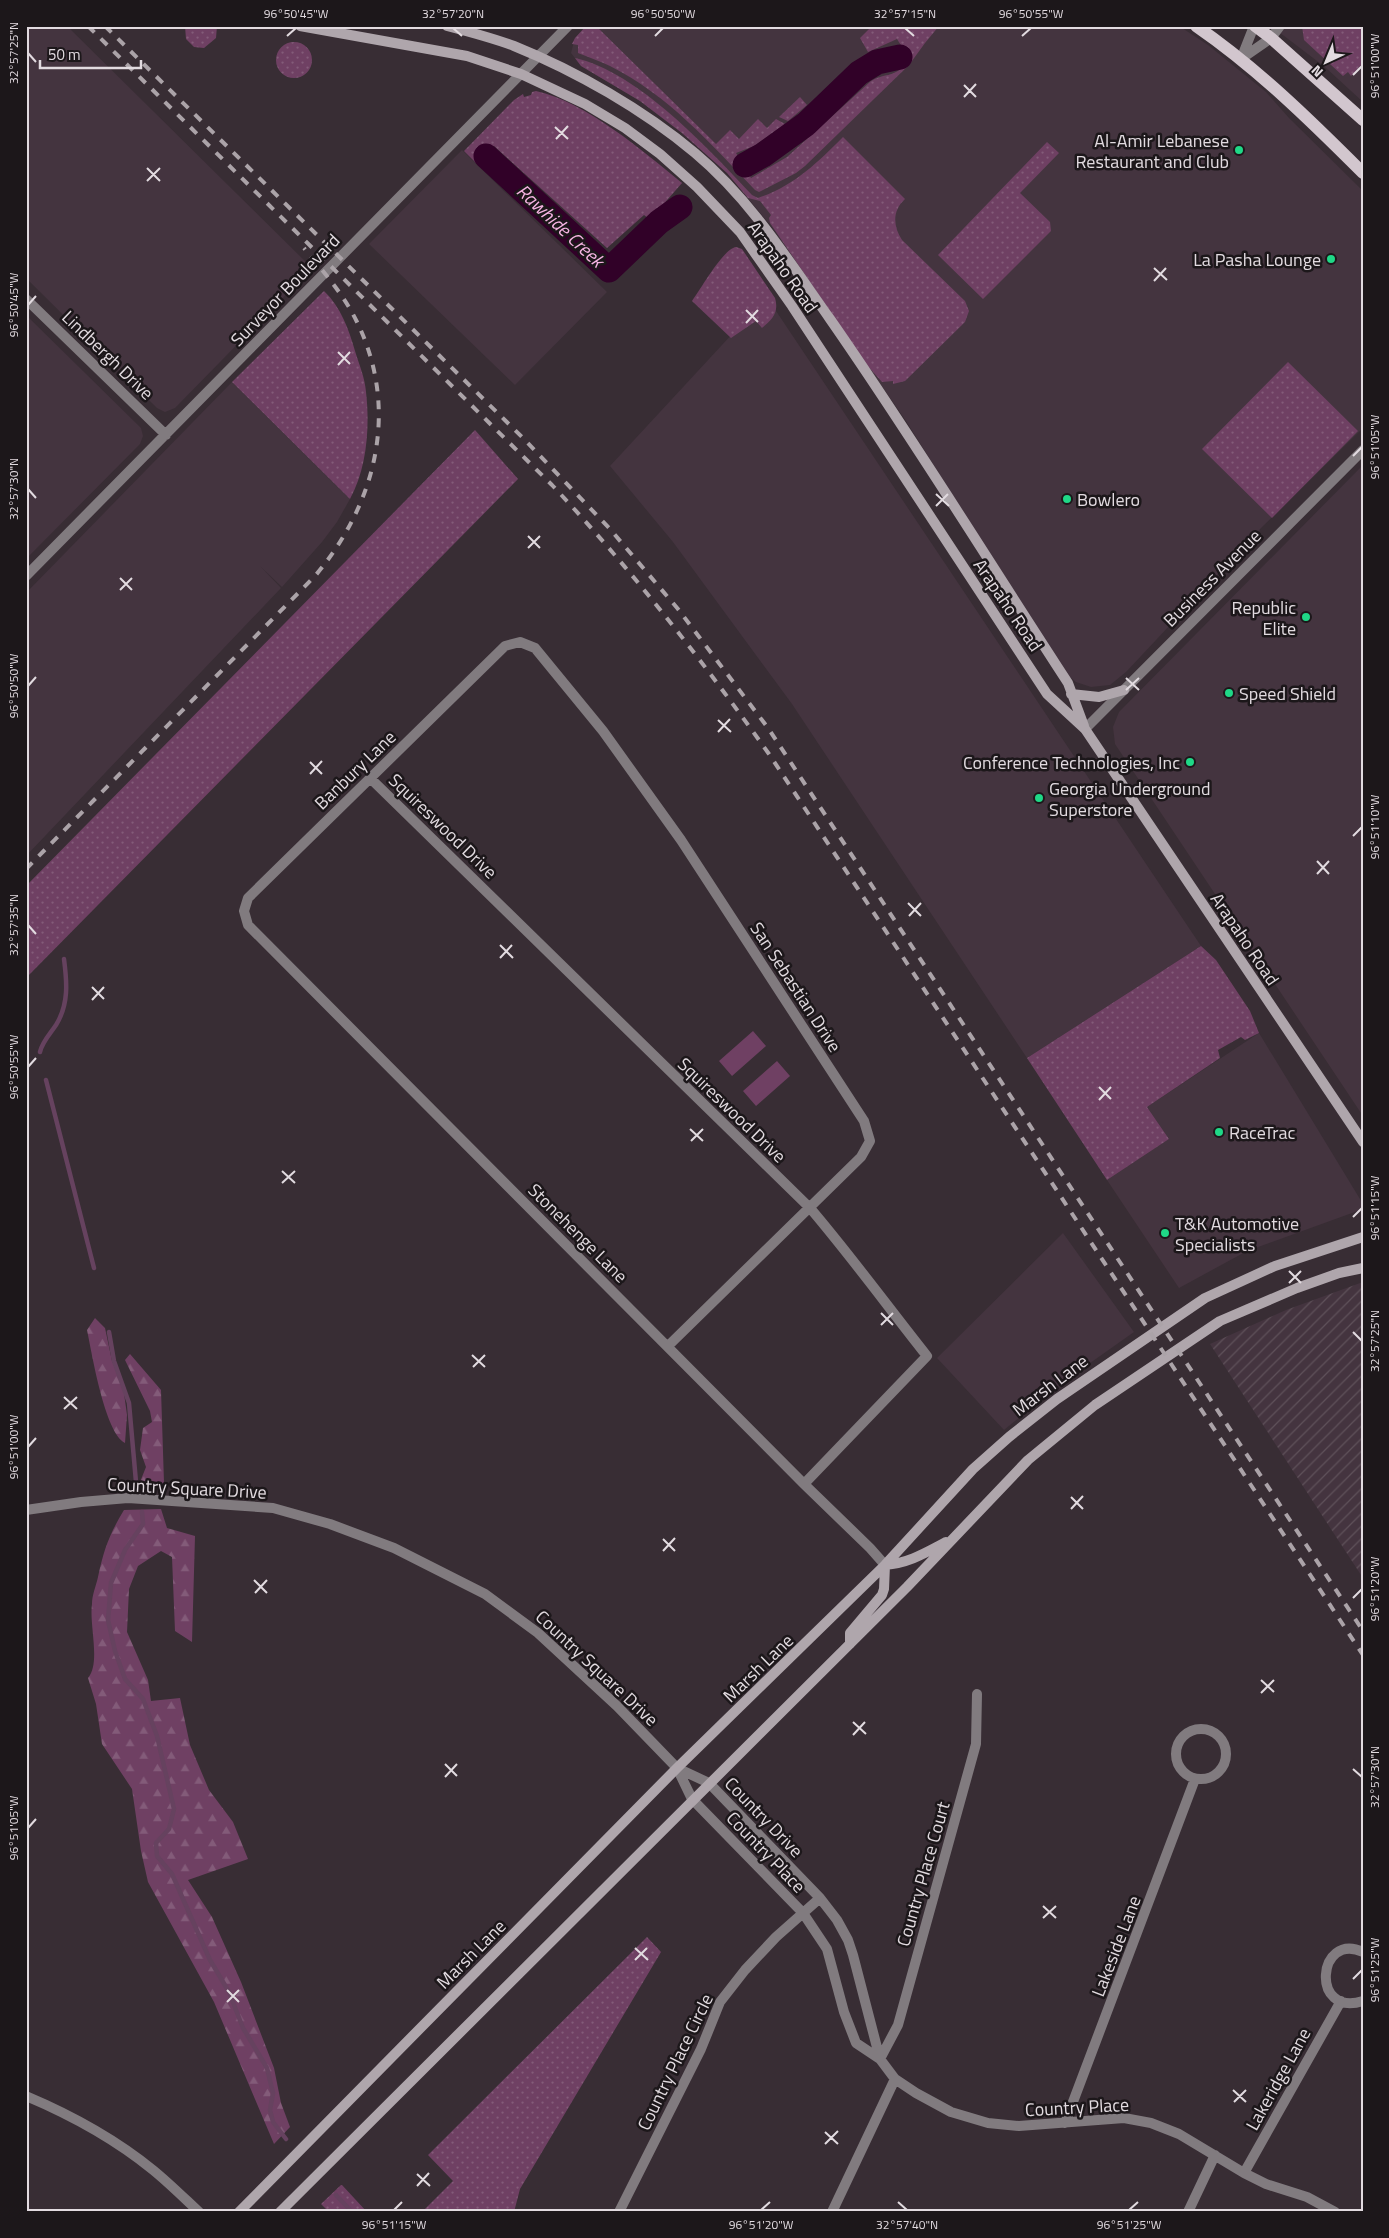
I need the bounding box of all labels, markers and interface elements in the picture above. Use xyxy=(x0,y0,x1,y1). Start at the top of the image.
text: 96°50'45"W xyxy=(264,4,329,23)
text: 32°57'20"N xyxy=(422,4,484,23)
text: 96°50'50"W xyxy=(631,4,696,23)
text: 32°57'15"N xyxy=(874,4,936,23)
text: 96°50'55"W xyxy=(999,4,1064,23)
text: 32°57'25"N xyxy=(4,22,23,84)
text: 96°51'00"W xyxy=(1365,33,1384,98)
scale bar xyxy=(40,38,141,70)
north arrow xyxy=(1302,38,1352,88)
text: 50 m xyxy=(48,43,81,66)
text: N xyxy=(1306,61,1327,83)
place label: Al-Amir Lebanese Restaurant and Club xyxy=(1075,127,1229,175)
marker: Al-Amir Lebanese Restaurant and Club xyxy=(1233,144,1245,156)
water label: Rawhide Creek xyxy=(510,176,613,275)
street label: Arapaho Road xyxy=(741,216,825,318)
street label: Surveyor Boulevard xyxy=(224,228,346,352)
place label: La Pasha Lounge xyxy=(1193,246,1321,273)
marker: La Pasha Lounge xyxy=(1325,253,1337,265)
text: 96°50'45"W xyxy=(4,272,23,337)
street label: Lindbergh Drive xyxy=(56,304,160,406)
text: 96°51'05"W xyxy=(1365,414,1384,479)
text: 32°57'30"N xyxy=(4,458,23,520)
place label: Bowlero xyxy=(1077,486,1140,513)
marker: Bowlero xyxy=(1061,493,1073,505)
street label: Business Avenue xyxy=(1157,523,1267,633)
street label: Arapaho Road xyxy=(967,553,1049,657)
place label: Republic Elite xyxy=(1232,594,1296,642)
marker: Republic Elite xyxy=(1300,611,1312,623)
text: 96°50'50"W xyxy=(4,653,23,718)
place label: Speed Shield xyxy=(1239,680,1336,707)
marker: Speed Shield xyxy=(1223,687,1235,699)
street label: Banbury Lane xyxy=(308,724,402,816)
place label: Conference Technologies, Inc xyxy=(963,749,1180,776)
marker: Conference Technologies, Inc xyxy=(1184,756,1196,768)
street label: Squireswood Drive xyxy=(383,767,503,885)
place label: Georgia Underground Superstore xyxy=(1049,775,1210,823)
marker: Georgia Underground Superstore xyxy=(1033,792,1045,804)
text: 96°51'10"W xyxy=(1365,794,1384,859)
street label: Arapaho Road xyxy=(1204,887,1286,991)
text: 32°57'35"N xyxy=(4,894,23,956)
street label: San Sebastian Drive xyxy=(744,917,848,1057)
text: 96°50'55"W xyxy=(4,1034,23,1099)
street label: Squireswood Drive xyxy=(672,1051,792,1169)
place label: RaceTrac xyxy=(1229,1119,1295,1146)
marker: RaceTrac xyxy=(1213,1126,1225,1138)
text: 96°51'15"W xyxy=(1365,1175,1384,1240)
street label: Stonehenge Lane xyxy=(522,1177,634,1289)
place label: T&K Automotive Specialists xyxy=(1175,1210,1299,1258)
marker: T&K Automotive Specialists xyxy=(1159,1227,1171,1239)
text: 32°57'25"N xyxy=(1365,1310,1384,1372)
street label: Marsh Lane xyxy=(1006,1348,1094,1422)
text: 96°51'00"W xyxy=(4,1414,23,1479)
street label: Country Square Drive xyxy=(107,1470,267,1506)
text: 96°51'20"W xyxy=(1365,1556,1384,1621)
street label: Country Square Drive xyxy=(529,1604,665,1732)
street label: Marsh Lane xyxy=(717,1627,799,1709)
text: 32°57'30"N xyxy=(1365,1746,1384,1808)
street label: Country Drive xyxy=(719,1771,809,1863)
text: 96°51'05"W xyxy=(4,1795,23,1860)
street label: Country Place Court xyxy=(889,1798,957,1950)
street label: Country Place xyxy=(720,1805,812,1899)
street label: Lakeside Lane xyxy=(1084,1891,1148,2001)
street label: Marsh Lane xyxy=(430,1913,512,1995)
text: 96°51'25"W xyxy=(1365,1937,1384,2002)
street label: Country Place Circle xyxy=(630,1989,720,2135)
street label: Lakeridge Lane xyxy=(1239,2023,1317,2135)
street label: Country Place xyxy=(1024,2091,1130,2123)
text: 96°51'15"W xyxy=(362,2215,427,2234)
text: 96°51'20"W xyxy=(729,2215,794,2234)
text: 32°57'40"N xyxy=(876,2215,938,2234)
text: 96°51'25"W xyxy=(1097,2215,1162,2234)

